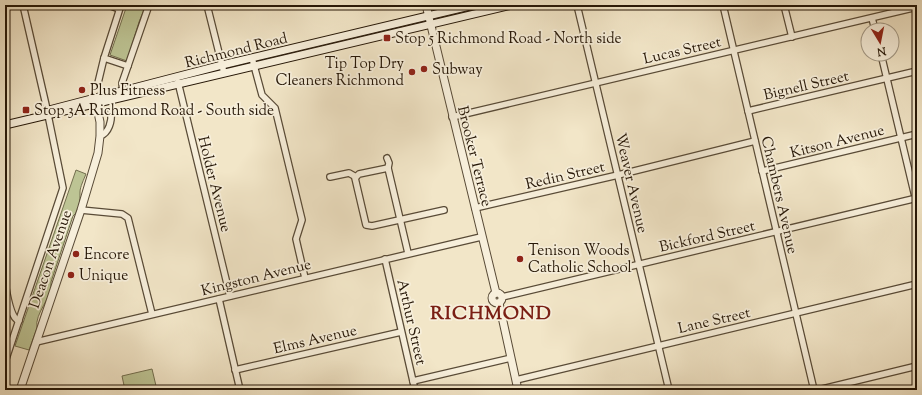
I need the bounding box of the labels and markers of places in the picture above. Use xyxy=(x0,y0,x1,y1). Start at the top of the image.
place label: Stop 5 Richmond Road - North side xyxy=(395,29,622,50)
marker: Stop 5 Richmond Road - North side xyxy=(382,33,392,43)
place label: Tip Top Dry Cleaners Richmond xyxy=(275,54,405,92)
place label: Subway xyxy=(432,60,483,81)
marker: Subway xyxy=(419,64,429,74)
marker: Tip Top Dry Cleaners Richmond xyxy=(407,67,417,77)
place label: Plus Fitness xyxy=(90,81,165,102)
marker: Plus Fitness xyxy=(77,85,87,95)
place label: Stop 3A Richmond Road - South side xyxy=(34,101,274,122)
marker: Stop 3A Richmond Road - South side xyxy=(21,105,31,115)
place label: Tenison Woods Catholic School xyxy=(528,241,632,279)
place label: Encore xyxy=(84,245,129,266)
marker: Encore xyxy=(71,249,81,259)
marker: Tenison Woods Catholic School xyxy=(515,254,525,264)
place label: Unique xyxy=(79,266,128,287)
marker: Unique xyxy=(66,270,76,280)

